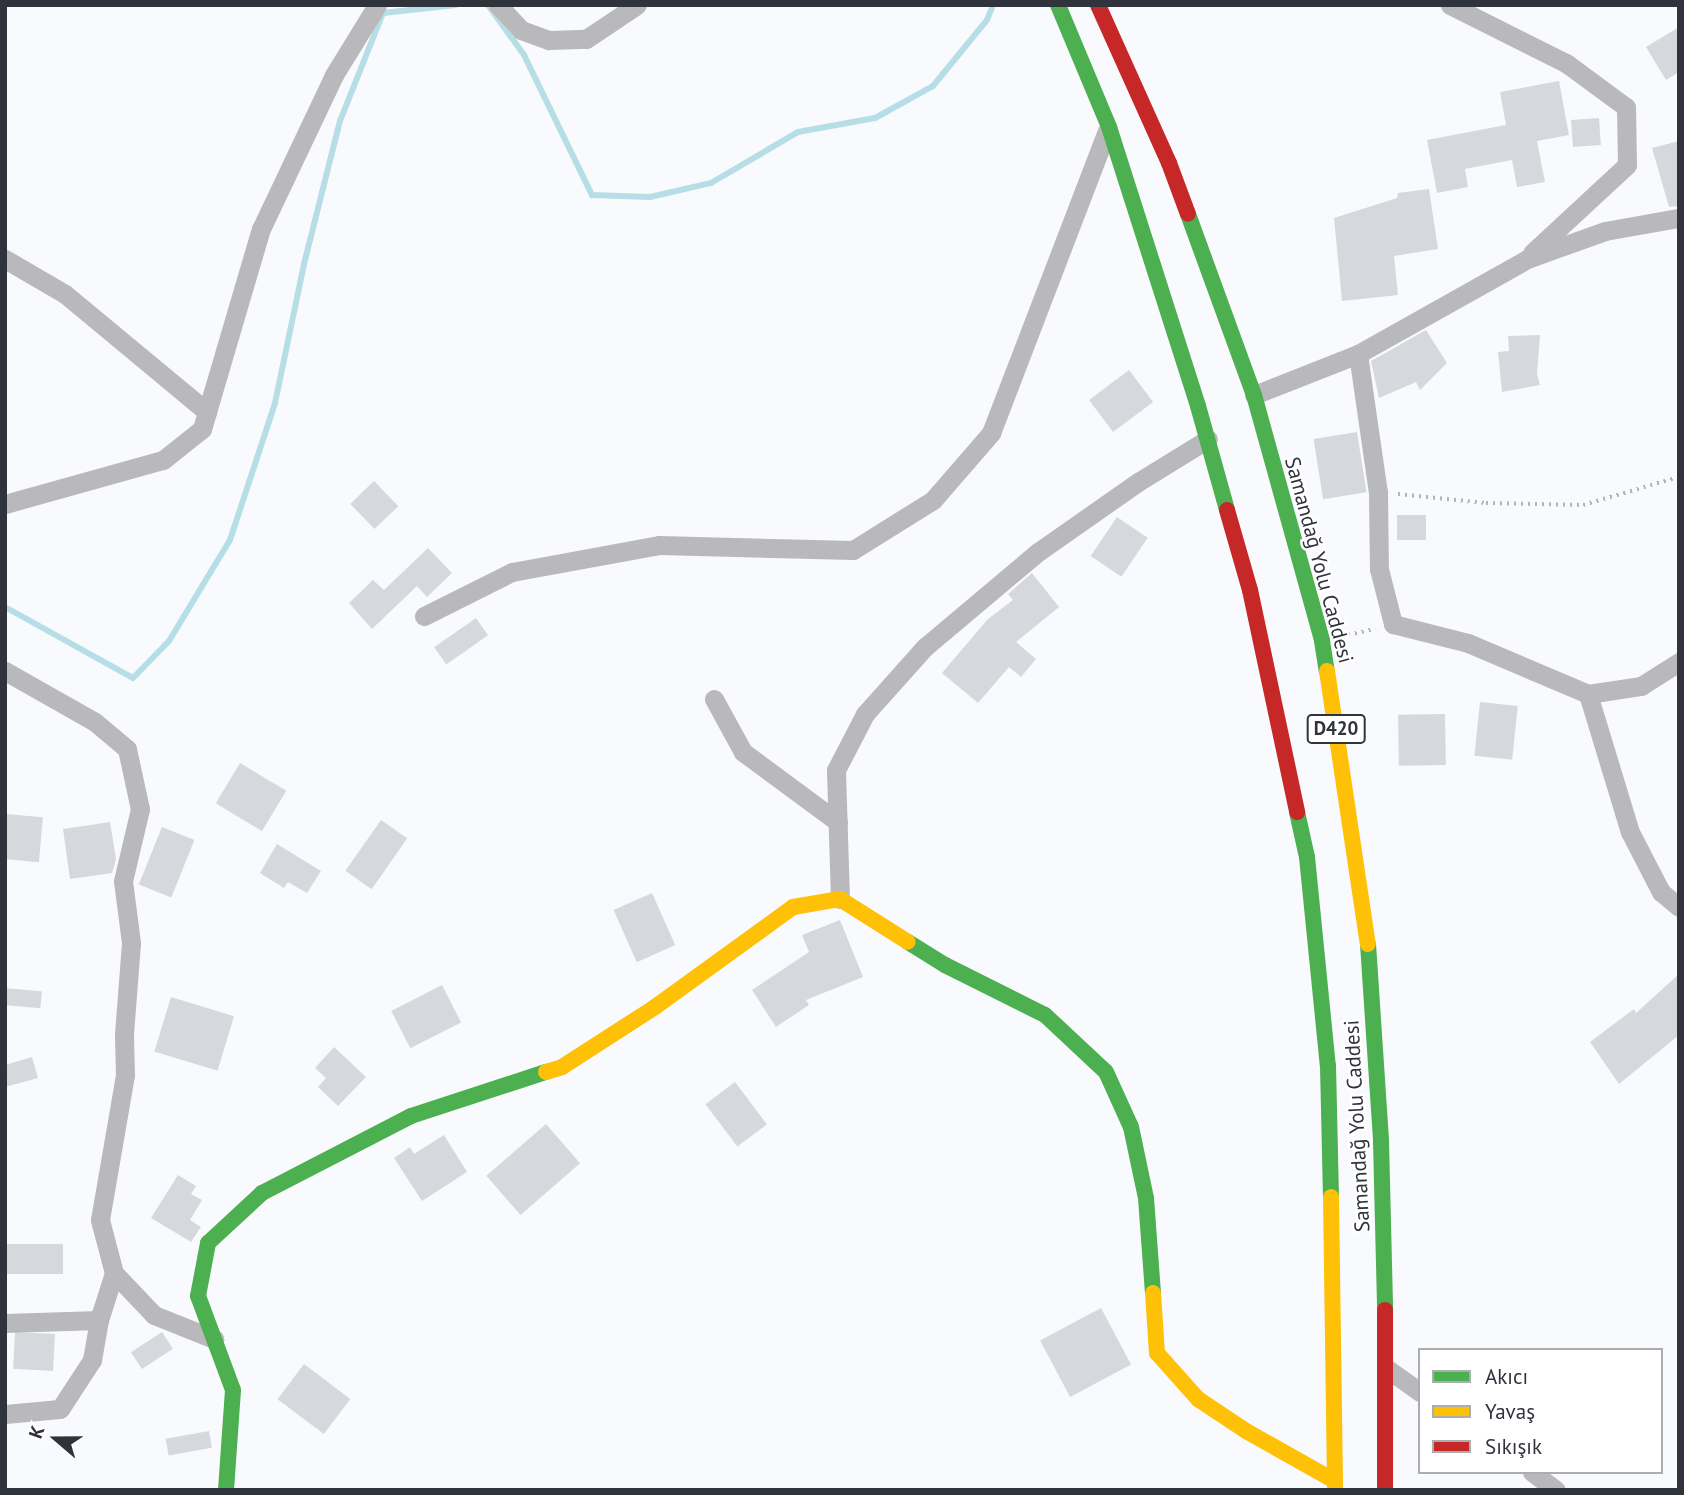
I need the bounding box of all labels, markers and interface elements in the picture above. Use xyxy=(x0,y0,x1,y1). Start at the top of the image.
street label: Samandağ Yolu Caddesi xyxy=(1279,454,1359,666)
road number: D420 xyxy=(1306,714,1366,744)
street label: Samandağ Yolu Caddesi xyxy=(1339,1019,1375,1233)
legend xyxy=(1418,1348,1663,1474)
text: Akıcı xyxy=(1485,1363,1528,1390)
text: Yavaş xyxy=(1485,1398,1535,1425)
north arrow xyxy=(21,1404,91,1474)
text: K xyxy=(23,1422,50,1441)
text: Sıkışık xyxy=(1485,1433,1542,1460)

